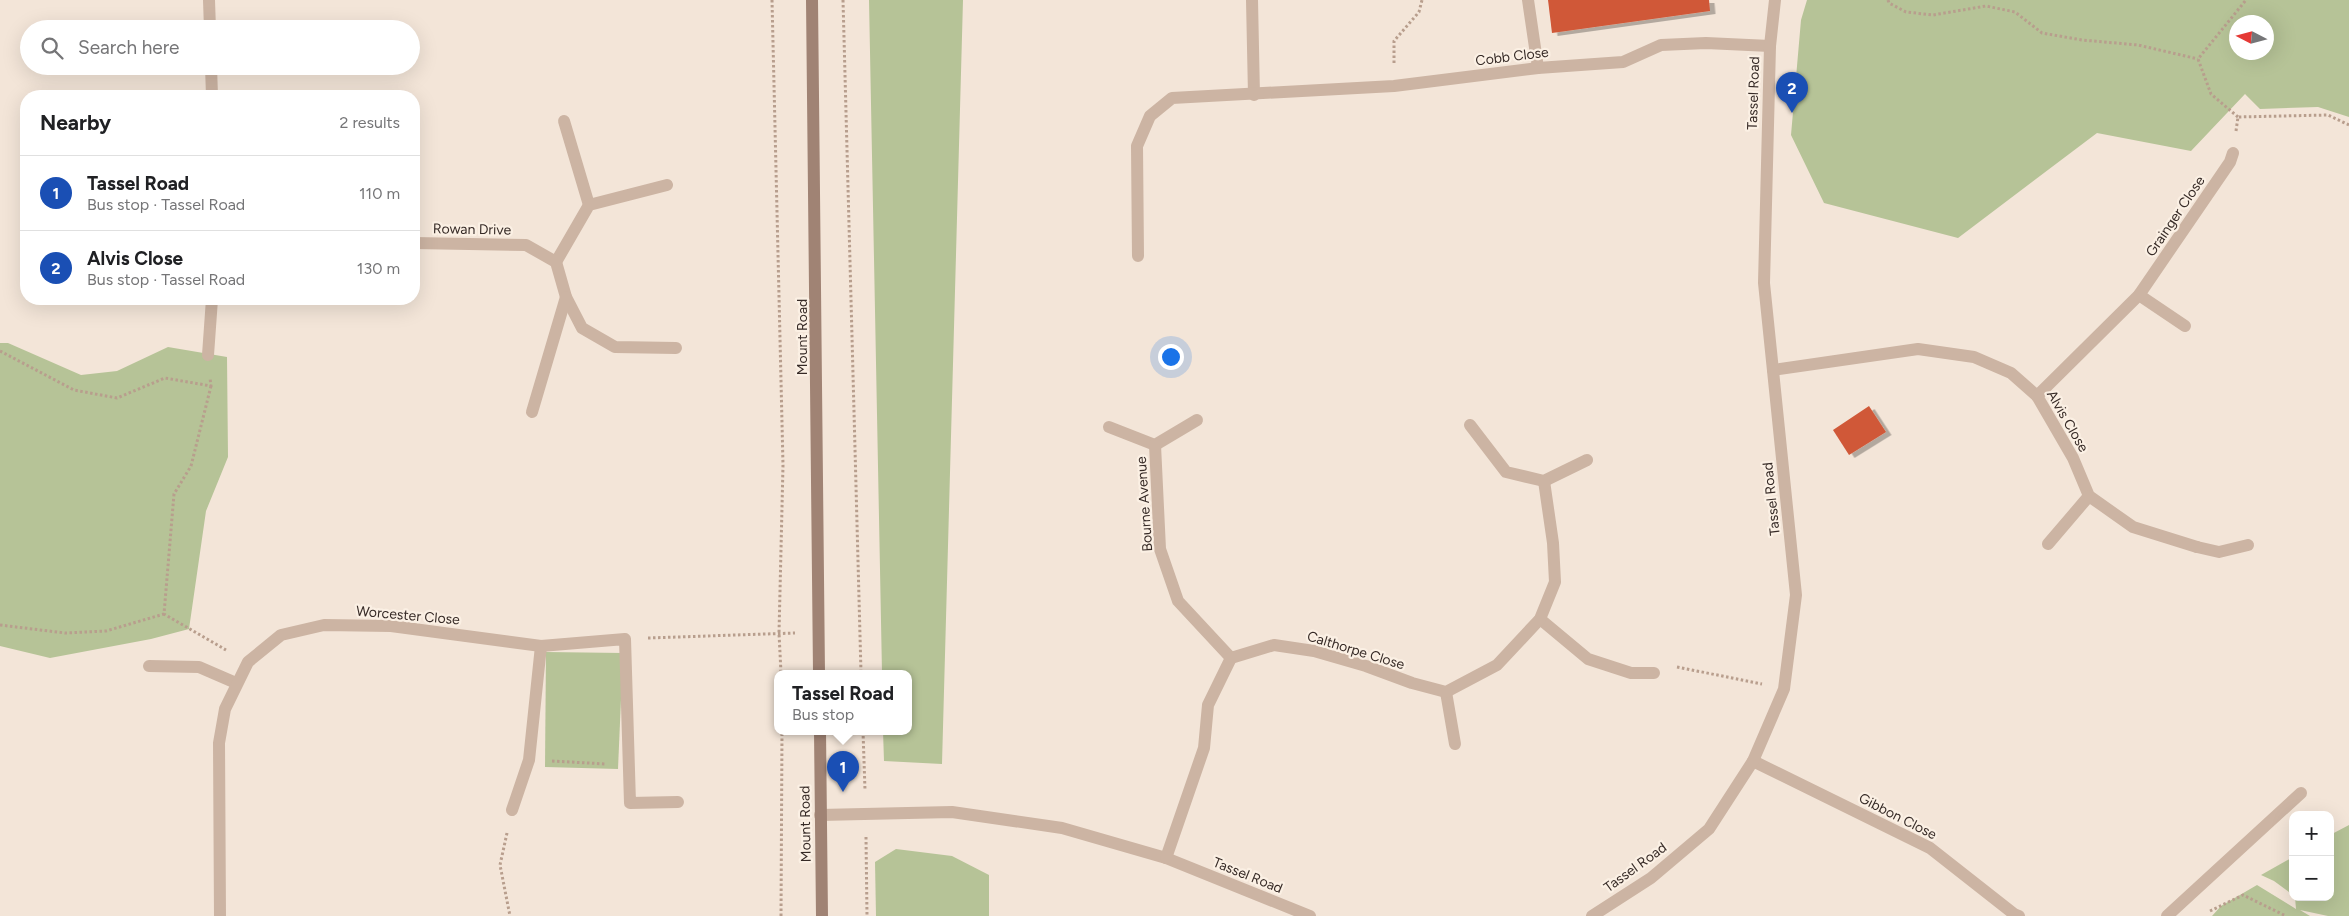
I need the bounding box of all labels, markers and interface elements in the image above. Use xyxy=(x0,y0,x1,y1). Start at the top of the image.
north arrow xyxy=(2229,15,2274,60)
search box xyxy=(20,20,420,75)
icon: search xyxy=(38,34,66,62)
text: Search here xyxy=(78,36,180,59)
street label: Cobb Close xyxy=(1475,44,1550,69)
street label: Tassel Road xyxy=(1744,56,1763,130)
pin: 2 xyxy=(1776,72,1808,113)
text: Nearby xyxy=(40,110,111,135)
text: 2 results xyxy=(340,113,400,132)
text: Tassel Road xyxy=(87,172,189,195)
street label: Grainger Close xyxy=(2142,173,2209,260)
text: 1 xyxy=(53,184,59,203)
text: 110 m xyxy=(359,184,400,203)
text: Bus stop · Tassel Road xyxy=(87,195,245,214)
street label: Rowan Drive xyxy=(433,220,512,239)
text: Alvis Close xyxy=(87,247,183,270)
text: 2 xyxy=(51,259,61,278)
text: 130 m xyxy=(357,259,400,278)
text: Bus stop · Tassel Road xyxy=(87,270,245,289)
street label: Mount Road xyxy=(794,299,811,375)
your location xyxy=(1158,344,1184,370)
street label: Alvis Close xyxy=(2043,387,2092,455)
street label: Bourne Avenue xyxy=(1133,455,1156,552)
street label: Tassel Road xyxy=(1759,462,1784,536)
street label: Worcester Close xyxy=(355,602,461,629)
street label: Calthorpe Close xyxy=(1305,628,1407,673)
popup xyxy=(774,670,912,735)
text: Tassel Road xyxy=(792,682,894,705)
text: Bus stop xyxy=(792,705,854,724)
pin: 1 xyxy=(827,751,859,792)
street label: Mount Road xyxy=(796,786,815,862)
street label: Gibbon Close xyxy=(1856,790,1940,844)
map controls xyxy=(2289,811,2334,901)
button: + xyxy=(2289,811,2334,856)
street label: Tassel Road xyxy=(1601,839,1670,896)
street label: Tassel Road xyxy=(1211,854,1285,897)
button: − xyxy=(2289,856,2334,901)

